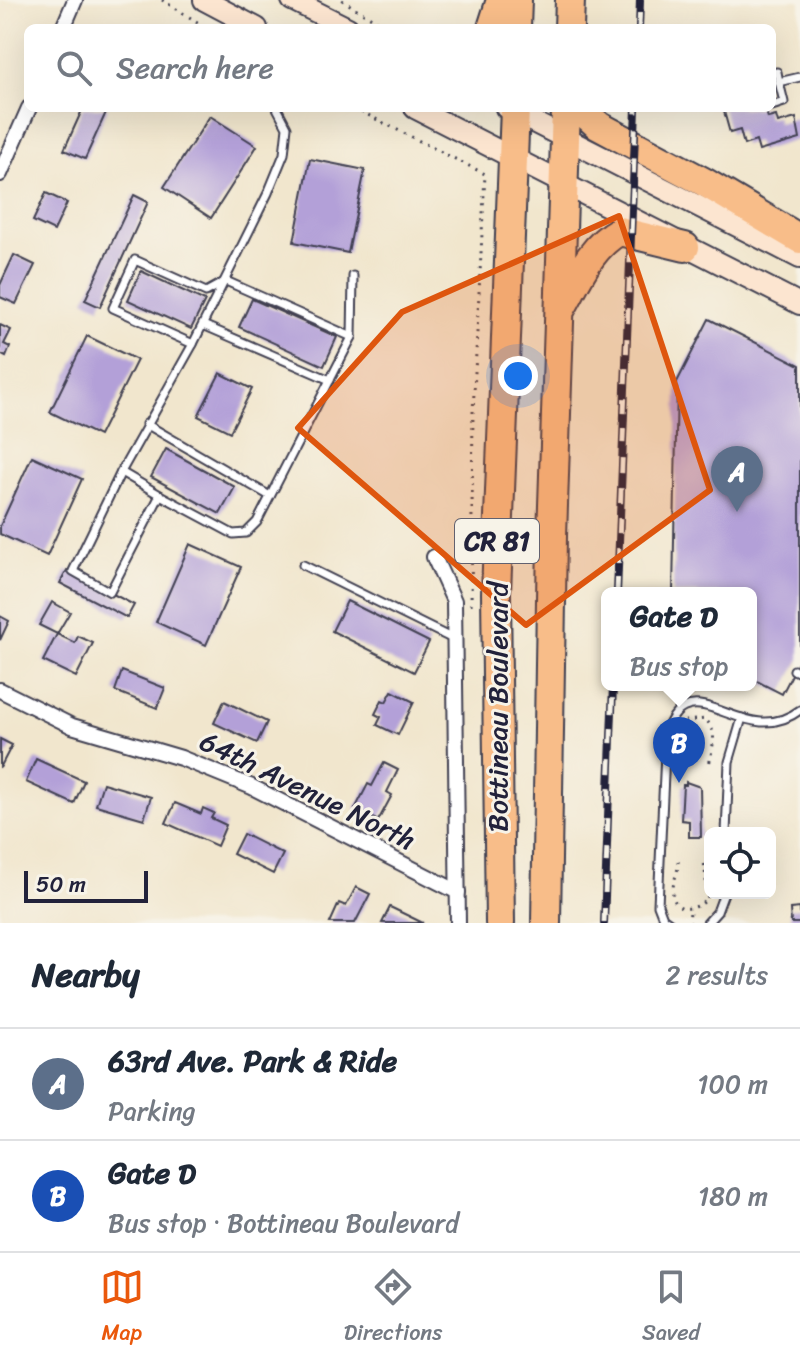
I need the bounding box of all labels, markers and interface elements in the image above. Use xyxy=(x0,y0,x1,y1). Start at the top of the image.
search box xyxy=(24,24,776,112)
text: Search here xyxy=(116,41,274,95)
icon: search xyxy=(52,46,96,90)
your location xyxy=(498,356,538,396)
pin: A xyxy=(711,446,763,512)
road number: CR 81 xyxy=(455,519,539,563)
street label: Bottineau Boulevard xyxy=(473,580,522,832)
popup xyxy=(601,587,757,691)
text: Gate D xyxy=(630,589,718,643)
text: Bus stop xyxy=(630,643,728,689)
street label: 64th Avenue North xyxy=(191,717,424,864)
pin: B xyxy=(653,717,705,783)
map controls xyxy=(704,827,776,899)
button: locate xyxy=(704,827,776,899)
text: 50 m xyxy=(36,865,86,904)
scale bar xyxy=(24,867,148,903)
text: Nearby xyxy=(32,945,140,1005)
text: 2 results xyxy=(666,952,768,998)
text: 63rd Ave. Park & Ride xyxy=(108,1034,397,1088)
text: A xyxy=(49,1061,67,1107)
text: 100 m xyxy=(697,1061,768,1107)
text: Parking xyxy=(108,1088,196,1134)
text: Gate D xyxy=(108,1146,196,1200)
text: B xyxy=(50,1173,66,1219)
text: 180 m xyxy=(698,1173,768,1219)
text: Bus stop · Bottineau Boulevard xyxy=(108,1200,459,1246)
tab: Map xyxy=(100,1265,144,1352)
tab: Directions xyxy=(344,1265,442,1352)
tab: Saved xyxy=(642,1265,700,1352)

